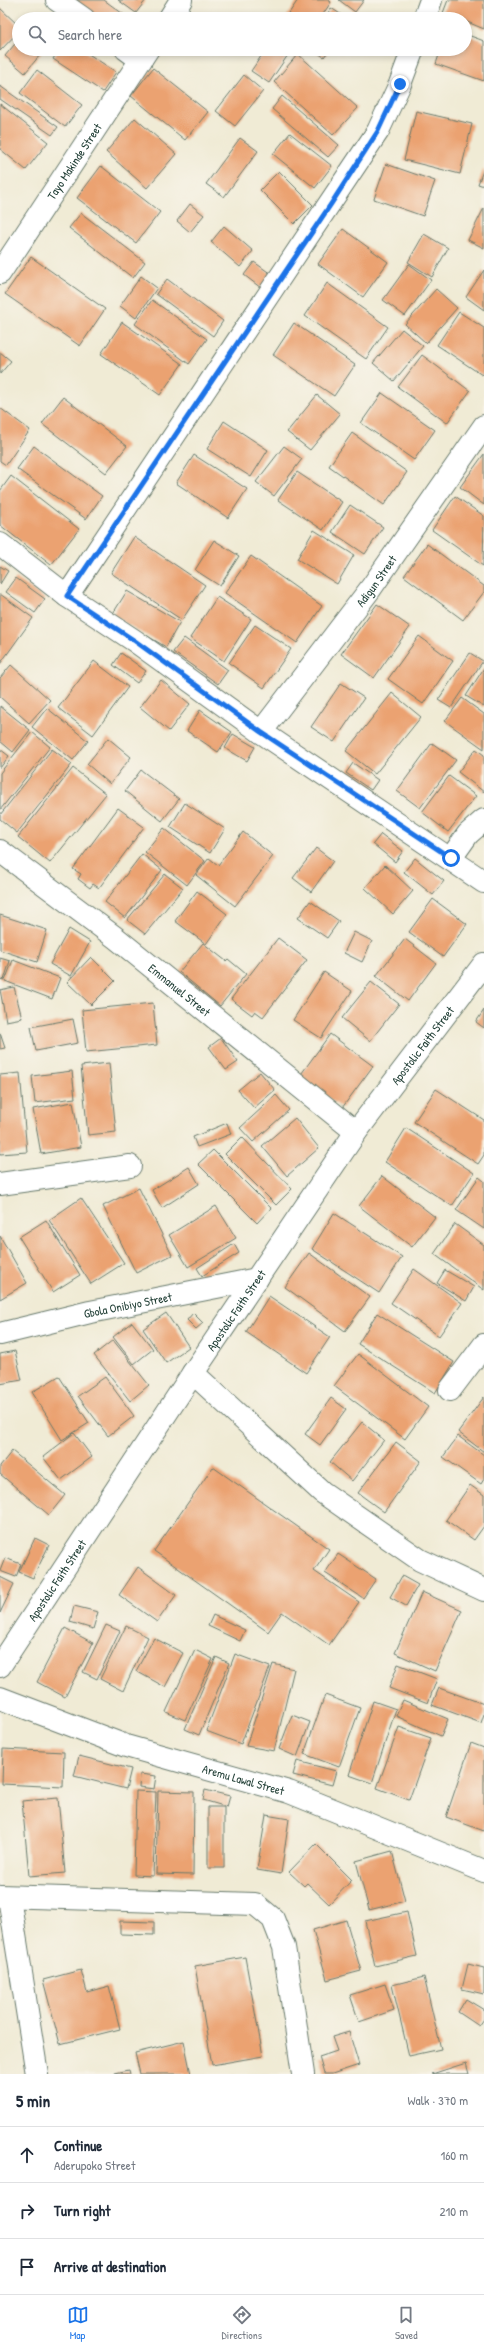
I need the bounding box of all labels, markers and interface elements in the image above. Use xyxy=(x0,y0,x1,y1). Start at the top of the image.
search box xyxy=(12,12,472,56)
icon: search xyxy=(26,23,48,45)
text: Search here xyxy=(58,24,122,45)
route end xyxy=(391,75,409,93)
street label: Tayo Makinde Street xyxy=(42,119,106,203)
street label: Adigun Street xyxy=(351,551,401,610)
route start xyxy=(442,849,460,867)
street label: Emmanuel Street xyxy=(145,959,215,1020)
street label: Apostolic Faith Street xyxy=(387,1002,458,1088)
street label: Apostolic Faith Street xyxy=(202,1265,270,1354)
street label: Gbola Onibiyo Street xyxy=(82,1287,174,1322)
street label: Apostolic Faith Street xyxy=(24,1535,90,1624)
street label: Aremu Lawal Street xyxy=(201,1760,287,1799)
text: 5 min xyxy=(16,2089,50,2112)
text: Walk · 370 m xyxy=(408,2091,468,2109)
text: Continue xyxy=(54,2135,102,2156)
icon: ahead xyxy=(16,2144,38,2166)
text: 160 m xyxy=(440,2146,468,2164)
text: Aderupoko Street xyxy=(54,2156,135,2174)
icon: right xyxy=(16,2200,38,2222)
text: Turn right xyxy=(54,2200,110,2221)
text: 210 m xyxy=(440,2202,468,2220)
icon: arrive xyxy=(16,2256,38,2278)
text: Arrive at destination xyxy=(54,2256,166,2277)
tab: Map xyxy=(67,2304,89,2342)
tab: Directions xyxy=(222,2304,262,2342)
tab: Saved xyxy=(395,2304,417,2342)

